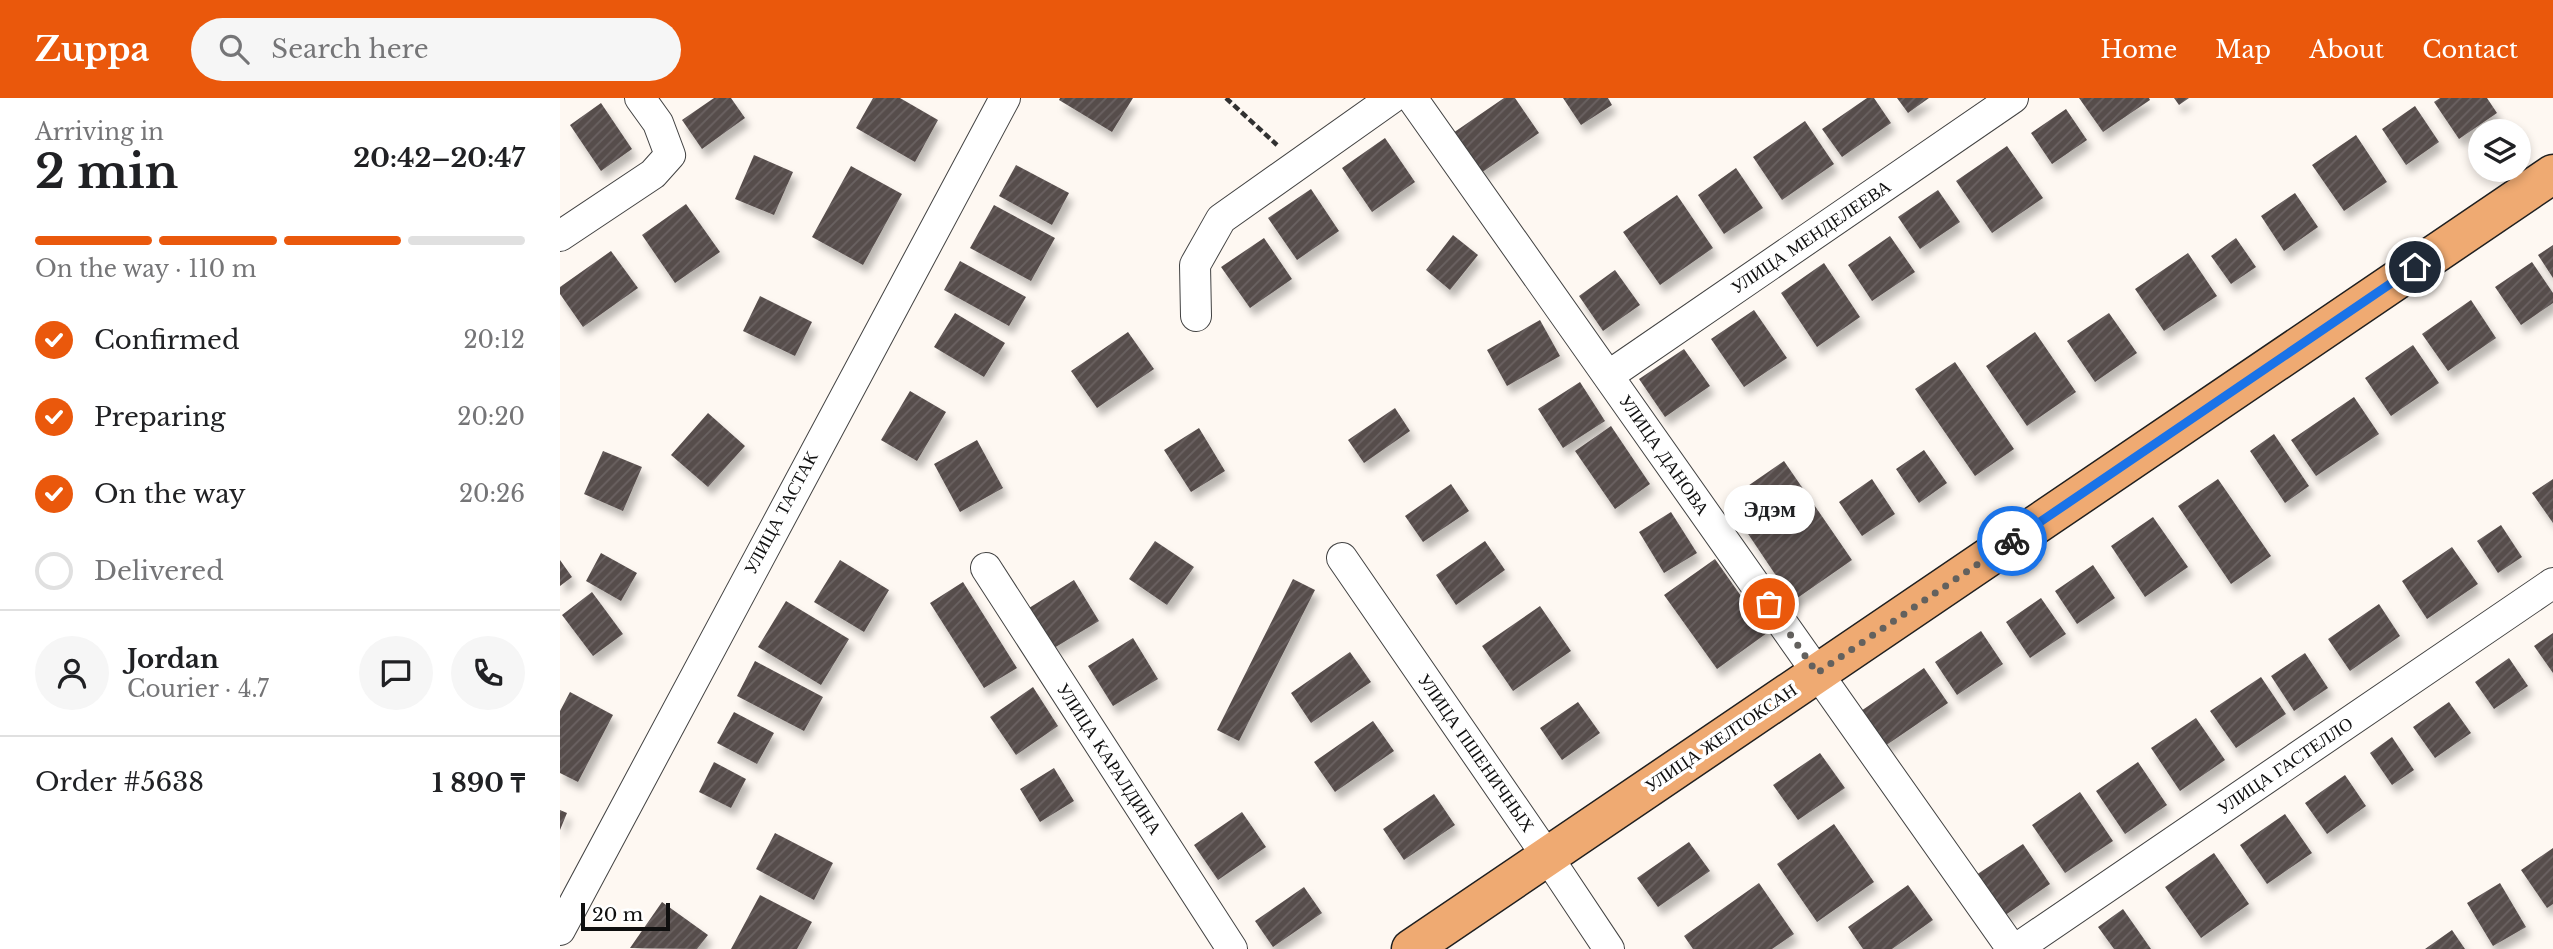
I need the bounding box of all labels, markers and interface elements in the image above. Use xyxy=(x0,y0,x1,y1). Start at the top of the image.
search box xyxy=(191,18,681,81)
text: Zuppa xyxy=(35,29,149,70)
icon: search xyxy=(215,30,253,68)
text: Search here xyxy=(271,33,429,65)
text: Home xyxy=(2101,35,2177,64)
text: Map xyxy=(2215,35,2271,64)
text: About xyxy=(2309,35,2384,64)
text: Contact xyxy=(2422,35,2518,64)
text: Arriving in xyxy=(35,118,164,146)
map controls xyxy=(2468,119,2531,182)
button: layers xyxy=(2468,119,2531,182)
text: 20:42–20:47 xyxy=(353,142,525,174)
text: 2 min xyxy=(35,143,178,200)
street label: УЛИЦА МЕНДЕЛЕЕВА xyxy=(1727,175,1895,299)
pin xyxy=(2385,237,2445,297)
icon: home xyxy=(2396,248,2434,286)
text: On the way · 110 m xyxy=(35,255,256,283)
icon: check xyxy=(35,321,73,359)
text: Confirmed xyxy=(94,324,239,356)
text: 20:12 xyxy=(463,326,525,354)
street label: УЛИЦА ДАНОВА xyxy=(1614,390,1714,520)
icon: check xyxy=(35,398,73,436)
text: Preparing xyxy=(94,401,226,433)
text: 20:20 xyxy=(457,403,525,431)
street label: УЛИЦА ТАСТАК xyxy=(739,447,823,578)
icon: check xyxy=(35,475,73,513)
text: On the way xyxy=(94,478,246,510)
text: 20:26 xyxy=(459,480,525,508)
callout: Эдэм xyxy=(1724,485,1814,534)
text: Эдэм xyxy=(1743,495,1796,523)
courier xyxy=(1977,506,2047,576)
icon: bike xyxy=(1993,522,2031,560)
text: Delivered xyxy=(94,555,224,587)
pin xyxy=(1739,574,1799,634)
icon: bag xyxy=(1750,585,1788,623)
button: person xyxy=(35,636,109,710)
button: chat xyxy=(359,636,433,710)
button: phone xyxy=(451,636,525,710)
text: Jordan xyxy=(127,643,219,675)
street label: УЛИЦА ПШЕНИЧНЫХ xyxy=(1413,669,1539,837)
text: Courier · 4.7 xyxy=(127,675,269,703)
street label: УЛИЦА КАРАЛДИНА xyxy=(1052,679,1166,839)
street label: УЛИЦА ЖЕЛТОКСАН xyxy=(1641,679,1801,797)
street label: УЛИЦА ГАСТЕЛЛО xyxy=(2213,712,2357,820)
text: Order #5638 xyxy=(35,766,204,798)
text: 1 890 ₸ xyxy=(432,767,525,799)
scale bar xyxy=(581,900,670,932)
text: 20 m xyxy=(592,903,643,926)

